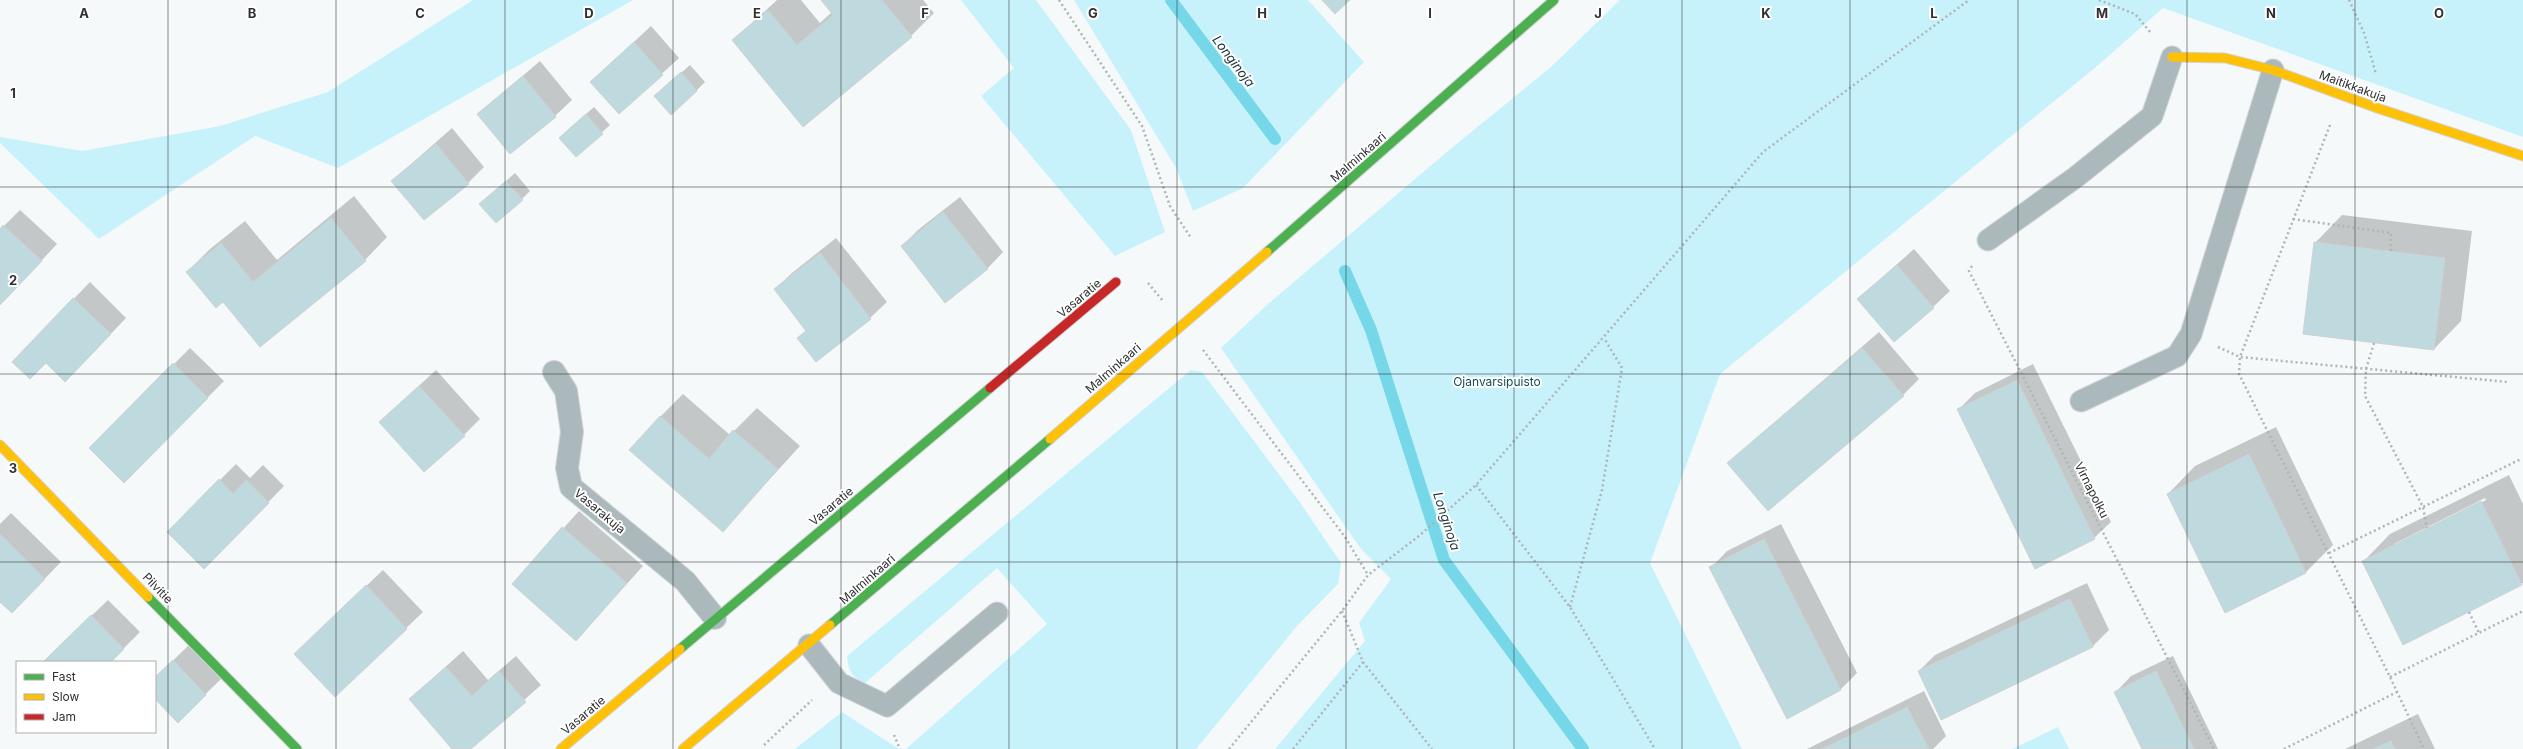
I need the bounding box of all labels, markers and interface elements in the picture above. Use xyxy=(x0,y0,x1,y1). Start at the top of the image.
text: A xyxy=(79,5,89,21)
text: B xyxy=(248,5,257,21)
text: C xyxy=(415,5,425,21)
text: D xyxy=(584,5,594,21)
text: E xyxy=(753,5,761,21)
text: F xyxy=(921,5,929,21)
text: G xyxy=(1088,5,1098,21)
text: H xyxy=(1257,5,1267,21)
text: I xyxy=(1428,5,1432,21)
text: J xyxy=(1594,5,1602,21)
text: K xyxy=(1761,5,1771,21)
text: L xyxy=(1930,5,1938,21)
text: M xyxy=(2096,5,2108,21)
text: N xyxy=(2266,5,2276,21)
text: O xyxy=(2434,5,2444,21)
water label: Longinoja xyxy=(1209,32,1259,90)
street label: Maitikkakuja xyxy=(2317,67,2389,105)
text: 1 xyxy=(10,85,16,101)
street label: Malminkaari xyxy=(1327,129,1389,185)
text: 2 xyxy=(9,272,17,288)
street label: Vasaratie xyxy=(1054,275,1104,321)
street label: Malminkaari xyxy=(1082,340,1144,396)
park label: Ojanvarsipuisto xyxy=(1453,374,1541,389)
street label: Virnapolku xyxy=(2072,459,2112,521)
text: 3 xyxy=(9,460,17,476)
street label: Vasaratie xyxy=(806,483,856,529)
street label: Vasarakuja xyxy=(571,485,629,537)
water label: Longinoja xyxy=(1430,490,1464,552)
street label: Malminkaari xyxy=(836,551,898,607)
street label: Pilvitie xyxy=(140,569,176,607)
legend xyxy=(16,661,156,733)
text: Fast xyxy=(52,669,76,684)
text: Slow xyxy=(52,689,80,704)
street label: Vasaratie xyxy=(558,692,608,738)
text: Jam xyxy=(52,709,76,724)

